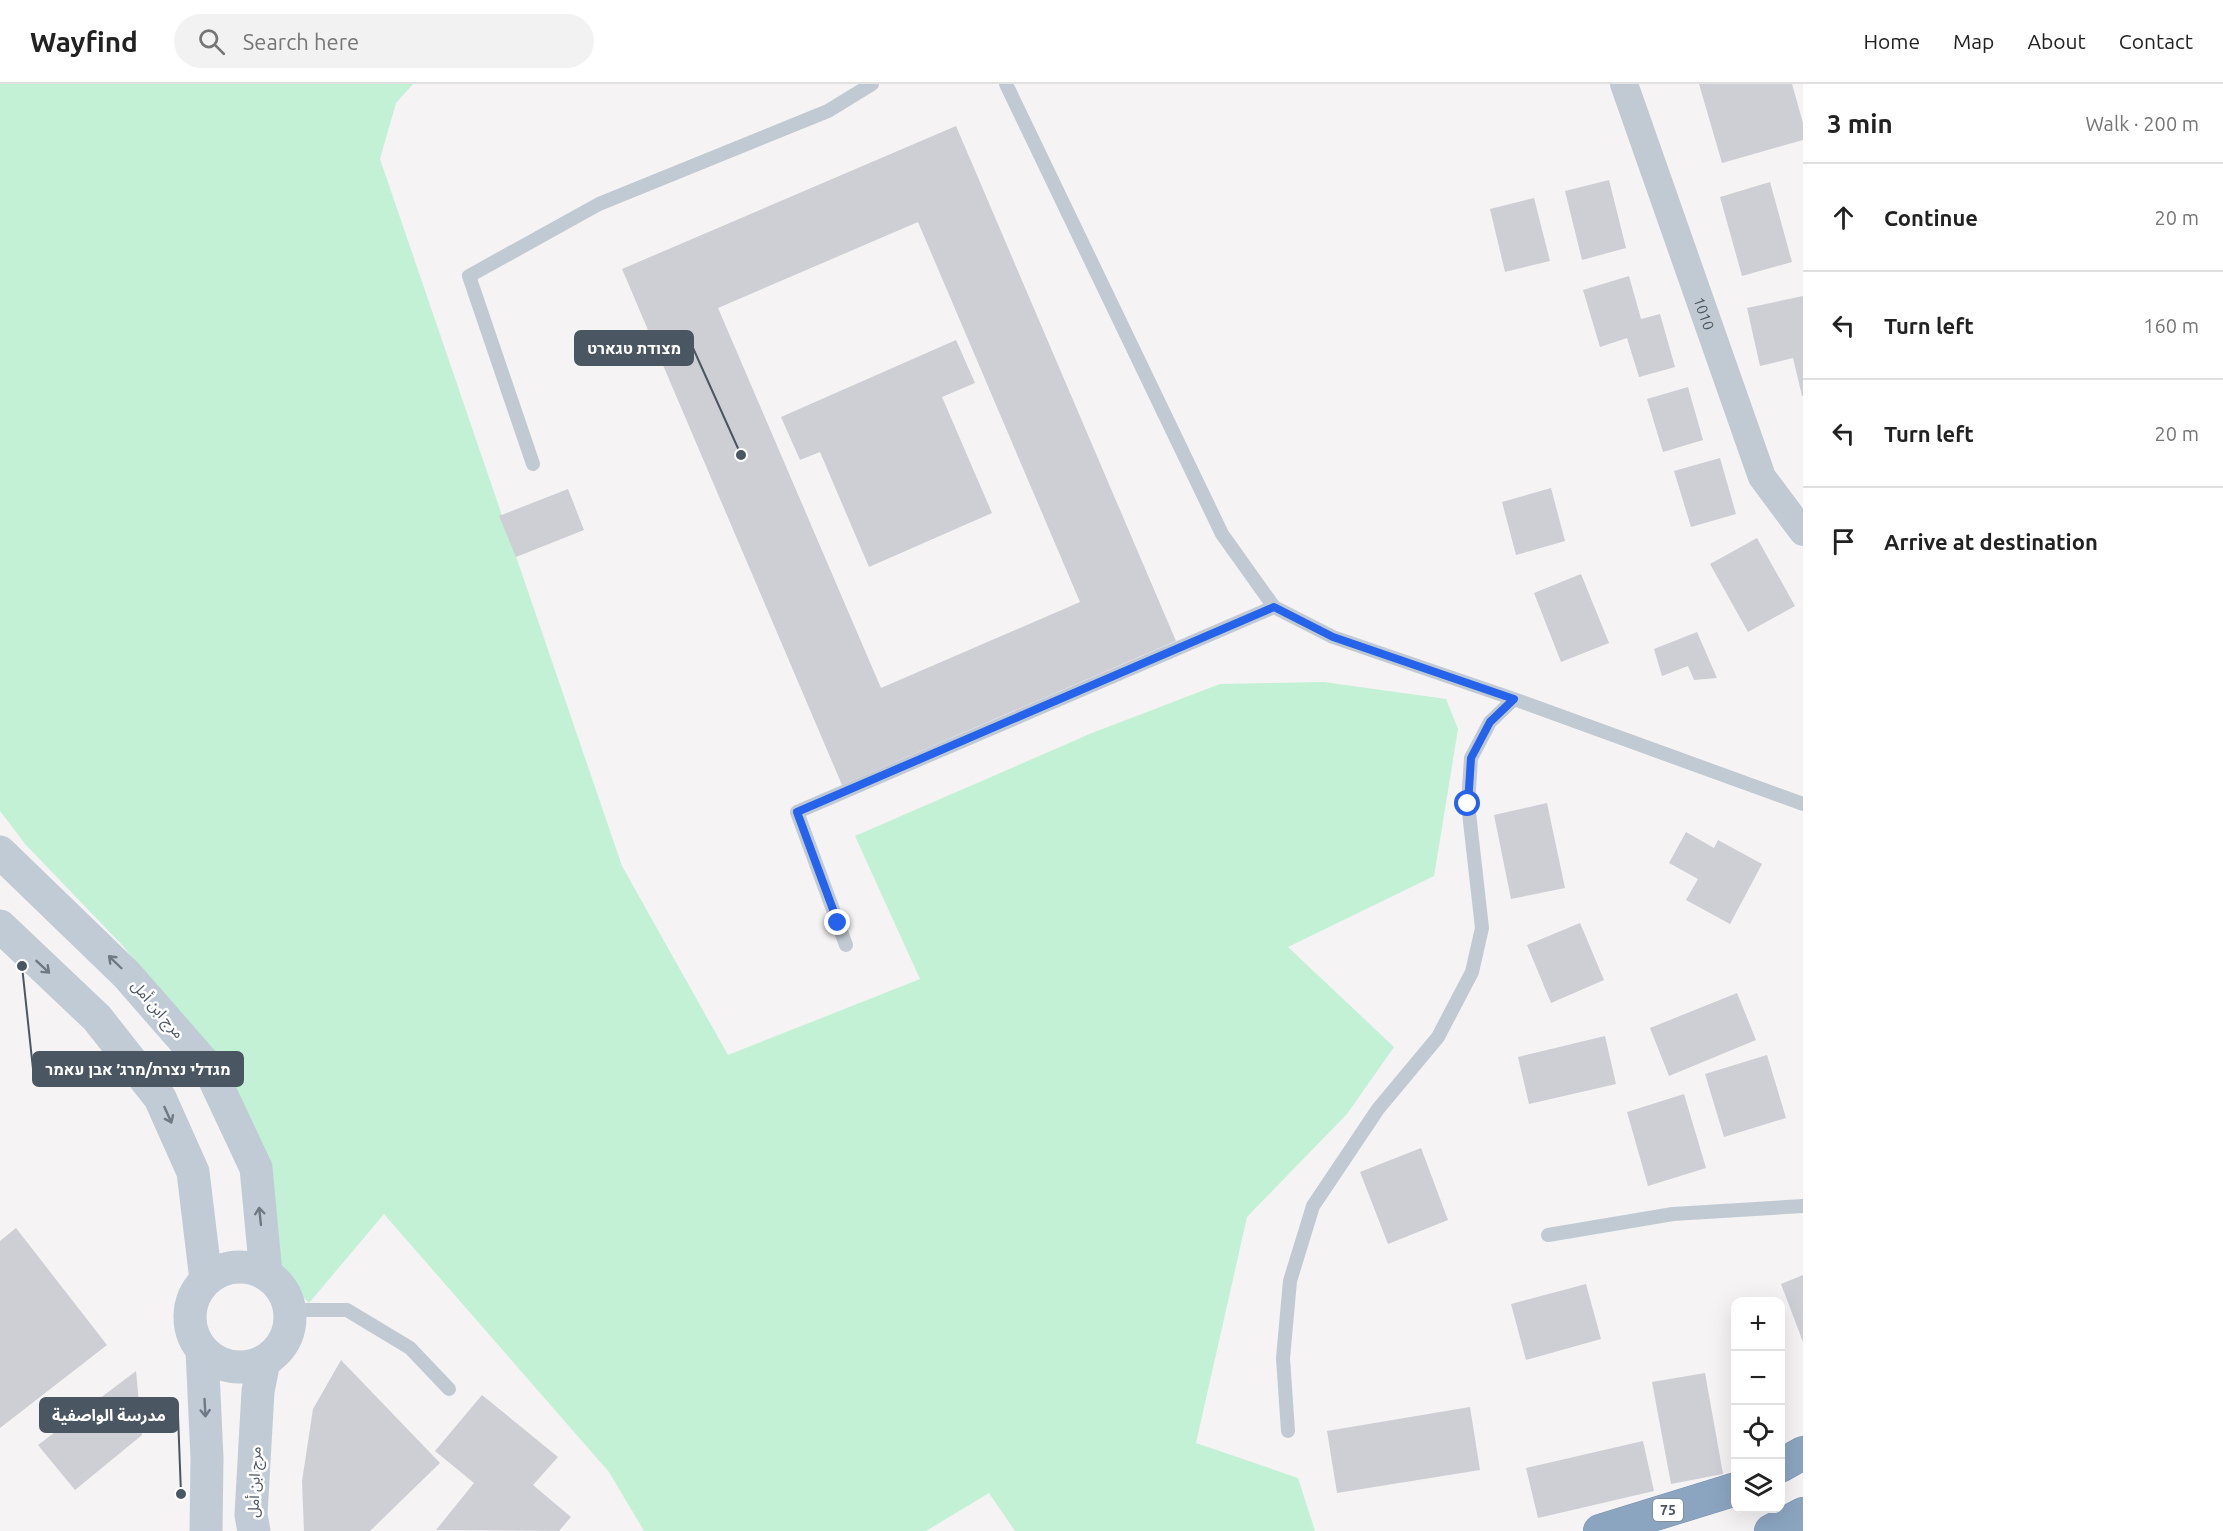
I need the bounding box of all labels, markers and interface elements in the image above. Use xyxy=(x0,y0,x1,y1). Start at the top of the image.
search box xyxy=(174,14,594,68)
icon: search xyxy=(195,25,228,58)
text: Wayfind xyxy=(30,26,138,57)
text: Search here xyxy=(243,29,359,54)
text: Home xyxy=(1863,29,1920,53)
text: Map xyxy=(1953,29,1994,53)
text: About xyxy=(2027,29,2086,53)
text: Contact xyxy=(2119,29,2193,53)
text: 3 min xyxy=(1827,109,1893,138)
text: Walk · 200 m xyxy=(2086,112,2199,135)
icon: ahead xyxy=(1827,201,1860,234)
text: Continue xyxy=(1884,205,1978,230)
text: 20 m xyxy=(2155,206,2199,229)
street label: 1010 xyxy=(1691,294,1718,332)
icon: left xyxy=(1827,309,1860,342)
text: Turn left xyxy=(1884,313,1974,338)
text: 160 m xyxy=(2143,314,2199,337)
callout: מצודת טגארט xyxy=(575,331,693,365)
text: מצודת טגארט xyxy=(587,339,681,357)
icon: left xyxy=(1827,417,1860,450)
text: Turn left xyxy=(1884,421,1974,446)
text: 20 m xyxy=(2155,422,2199,445)
icon: arrive xyxy=(1827,525,1860,558)
text: Arrive at destination xyxy=(1884,529,2098,554)
route start xyxy=(1454,790,1480,816)
route end xyxy=(824,909,850,935)
one-way arrow xyxy=(107,955,122,970)
one-way arrow xyxy=(35,959,50,974)
street label: مرج ابن أمل xyxy=(125,977,188,1044)
callout: מגדלי נצרת/מרג׳ אבן עאמר xyxy=(33,1052,243,1086)
text: מגדלי נצרת/מרג׳ אבן עאמר xyxy=(45,1060,231,1078)
one-way arrow xyxy=(162,1105,174,1123)
one-way arrow xyxy=(255,1206,266,1226)
map controls xyxy=(1731,1297,1785,1513)
button: + xyxy=(1731,1297,1785,1351)
button: − xyxy=(1731,1351,1785,1405)
callout: مدرسة الواصفية xyxy=(40,1398,178,1432)
one-way arrow xyxy=(199,1398,210,1418)
button: locate xyxy=(1731,1405,1785,1459)
text: مدرسة الواصفية xyxy=(52,1406,166,1425)
street label: مرج ابن أمل xyxy=(244,1446,268,1518)
button: layers xyxy=(1731,1459,1785,1513)
road number: 75 xyxy=(1653,1499,1683,1521)

